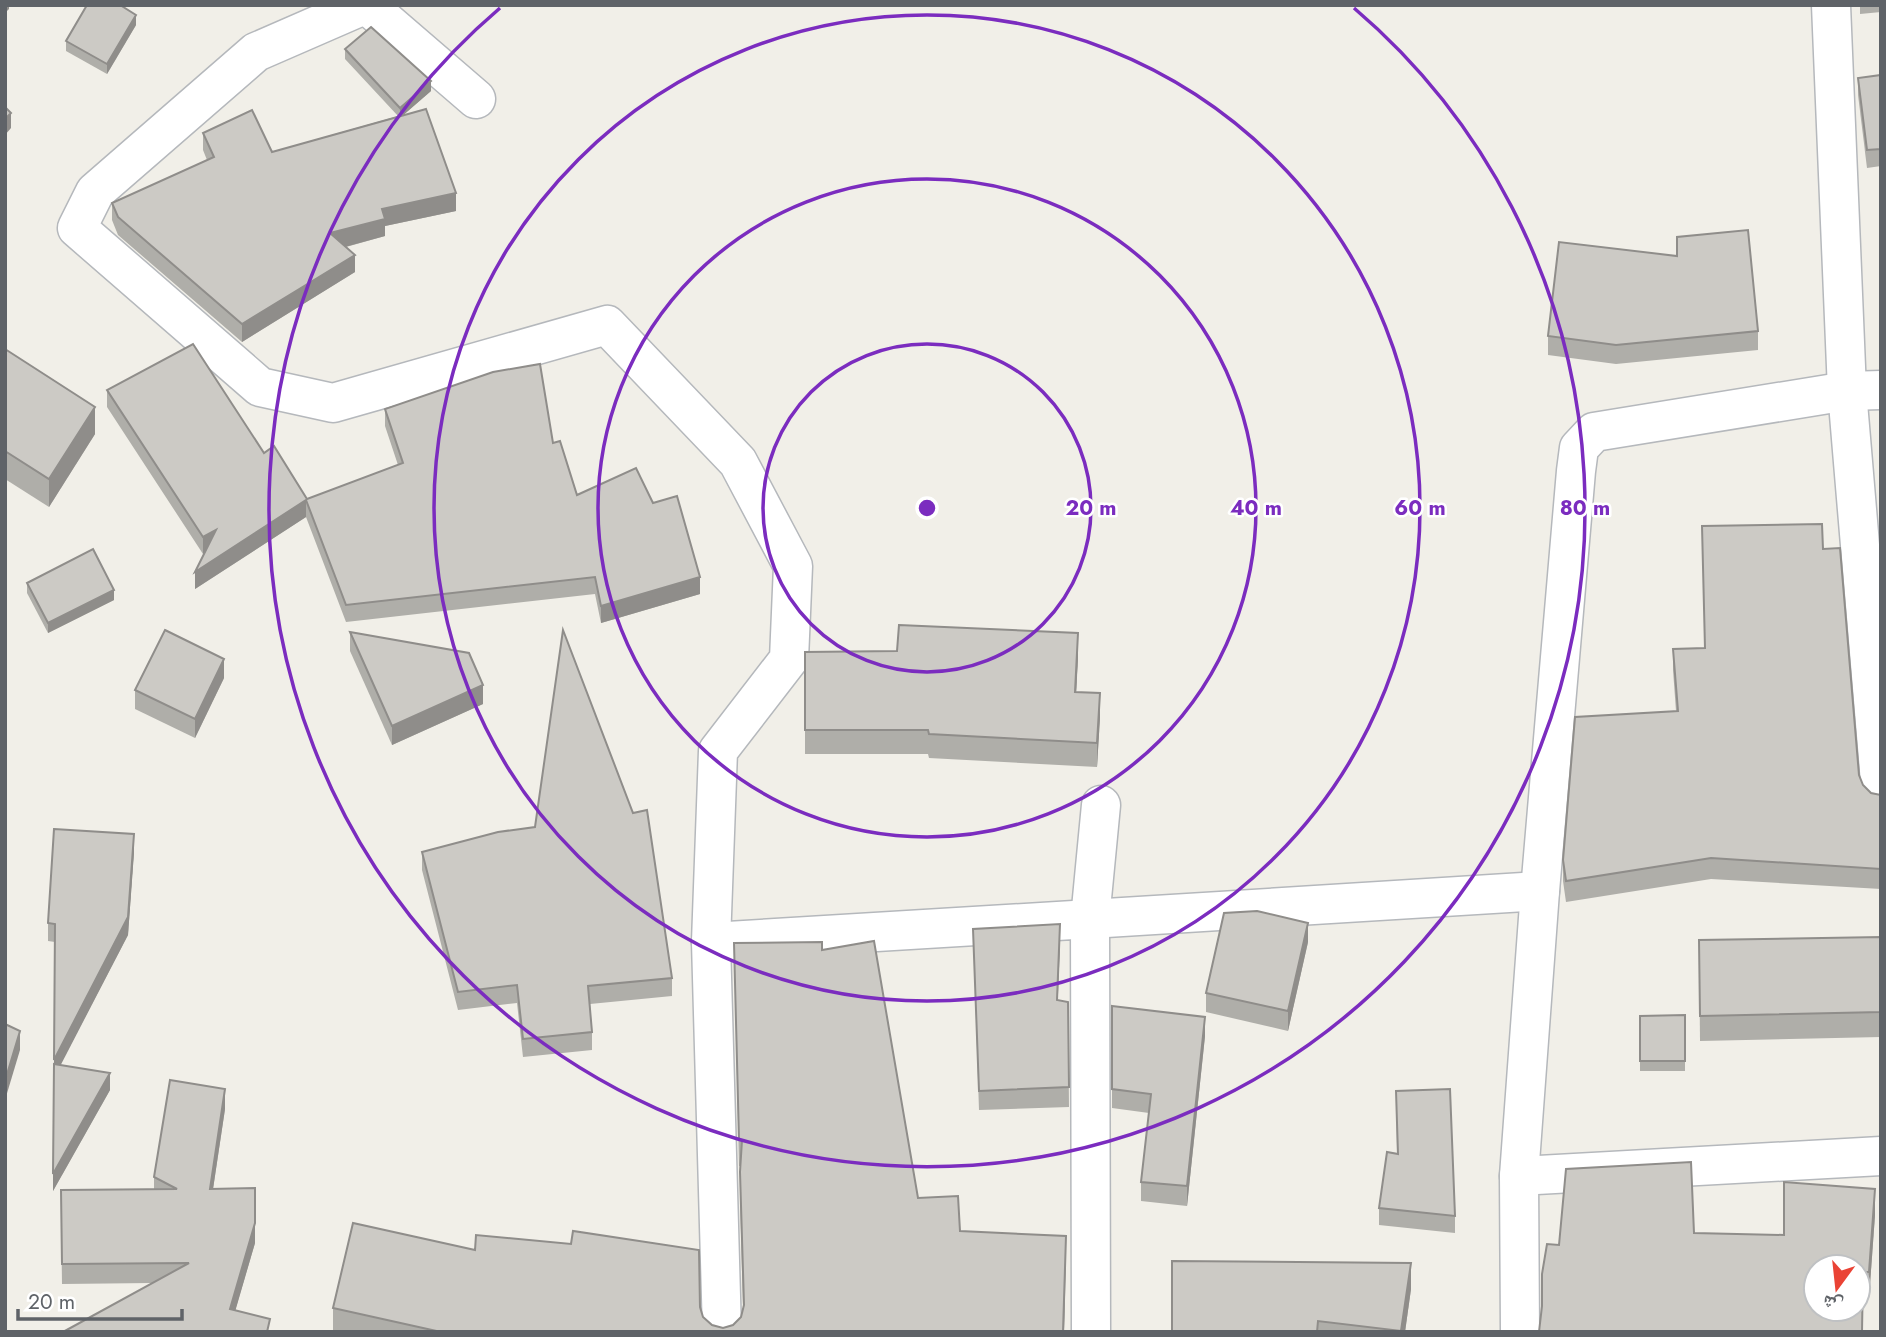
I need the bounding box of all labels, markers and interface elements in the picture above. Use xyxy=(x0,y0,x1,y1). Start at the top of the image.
text: 20 m xyxy=(1065,493,1117,523)
text: 40 m xyxy=(1230,493,1282,523)
text: 60 m xyxy=(1394,493,1446,523)
text: 80 m xyxy=(1560,493,1610,523)
centre of rings xyxy=(915,496,939,520)
north arrow xyxy=(1802,1253,1872,1323)
scale bar xyxy=(18,1278,182,1322)
text: 20 m xyxy=(28,1287,75,1317)
text: ش xyxy=(1819,1288,1846,1320)

